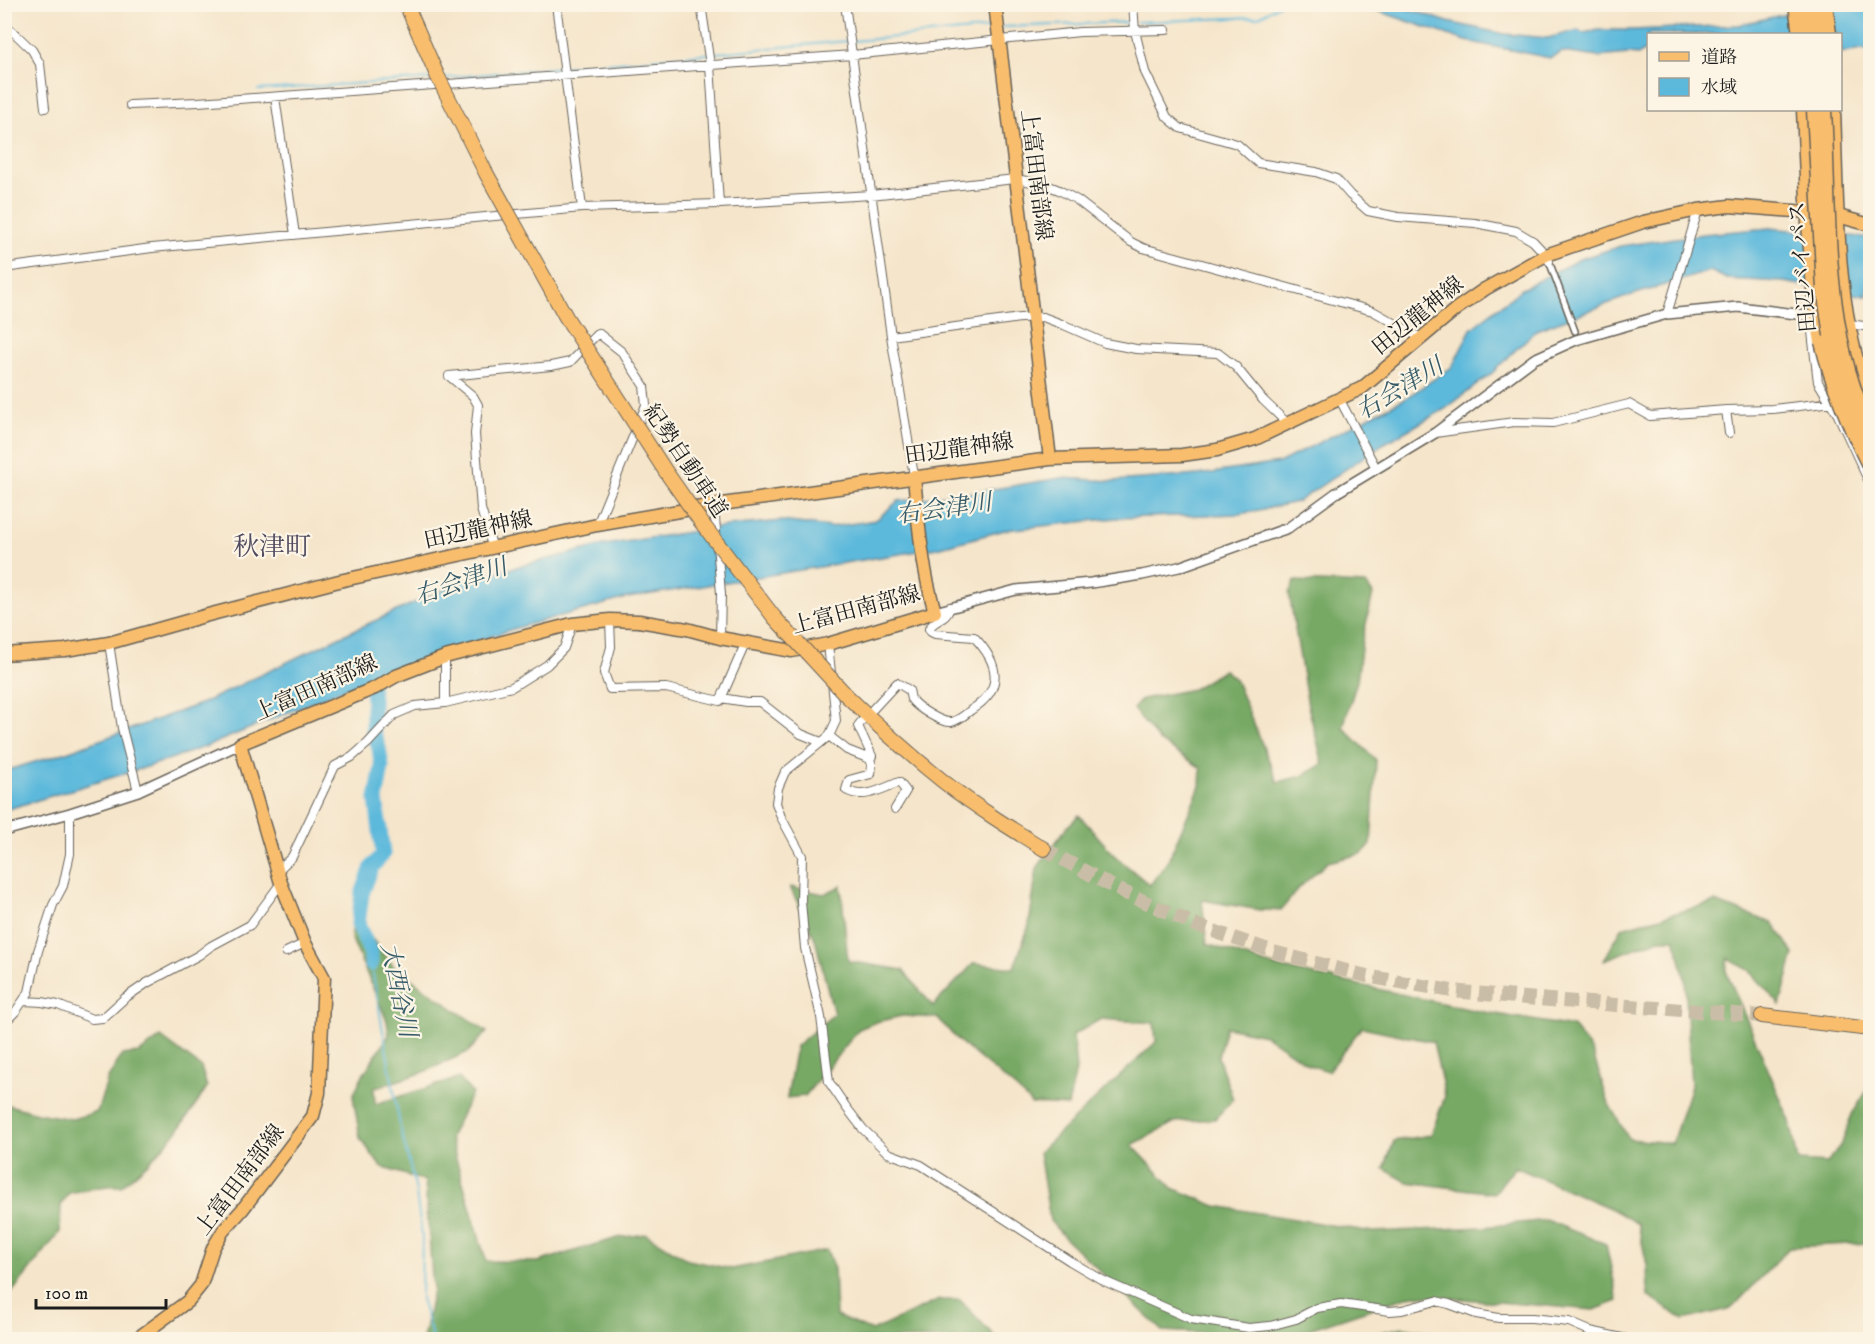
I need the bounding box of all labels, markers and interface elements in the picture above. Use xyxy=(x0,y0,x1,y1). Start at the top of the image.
legend xyxy=(1647,33,1842,111)
text: 道路 xyxy=(1701,47,1737,69)
text: 水域 xyxy=(1701,77,1737,99)
street label: 上富田南部線 xyxy=(1015,108,1057,242)
street label: 田辺バイパス xyxy=(1784,200,1822,334)
street label: 田辺龍神線 xyxy=(1367,271,1469,361)
water label: 右会津川 xyxy=(1351,350,1451,427)
street label: 紀勢自動車道 xyxy=(637,399,733,523)
street label: 田辺龍神線 xyxy=(903,428,1015,470)
water label: 右会津川 xyxy=(894,487,997,531)
street label: 田辺龍神線 xyxy=(421,505,535,555)
district label: 秋津町 xyxy=(233,531,311,564)
water label: 右会津川 xyxy=(411,551,514,612)
street label: 上富田南部線 xyxy=(789,580,923,640)
street label: 上富田南部線 xyxy=(250,649,382,727)
water label: 大西谷川 xyxy=(373,940,423,1043)
street label: 上富田南部線 xyxy=(189,1119,291,1241)
scale bar xyxy=(36,1272,166,1310)
text: 100 m xyxy=(45,1283,88,1305)

